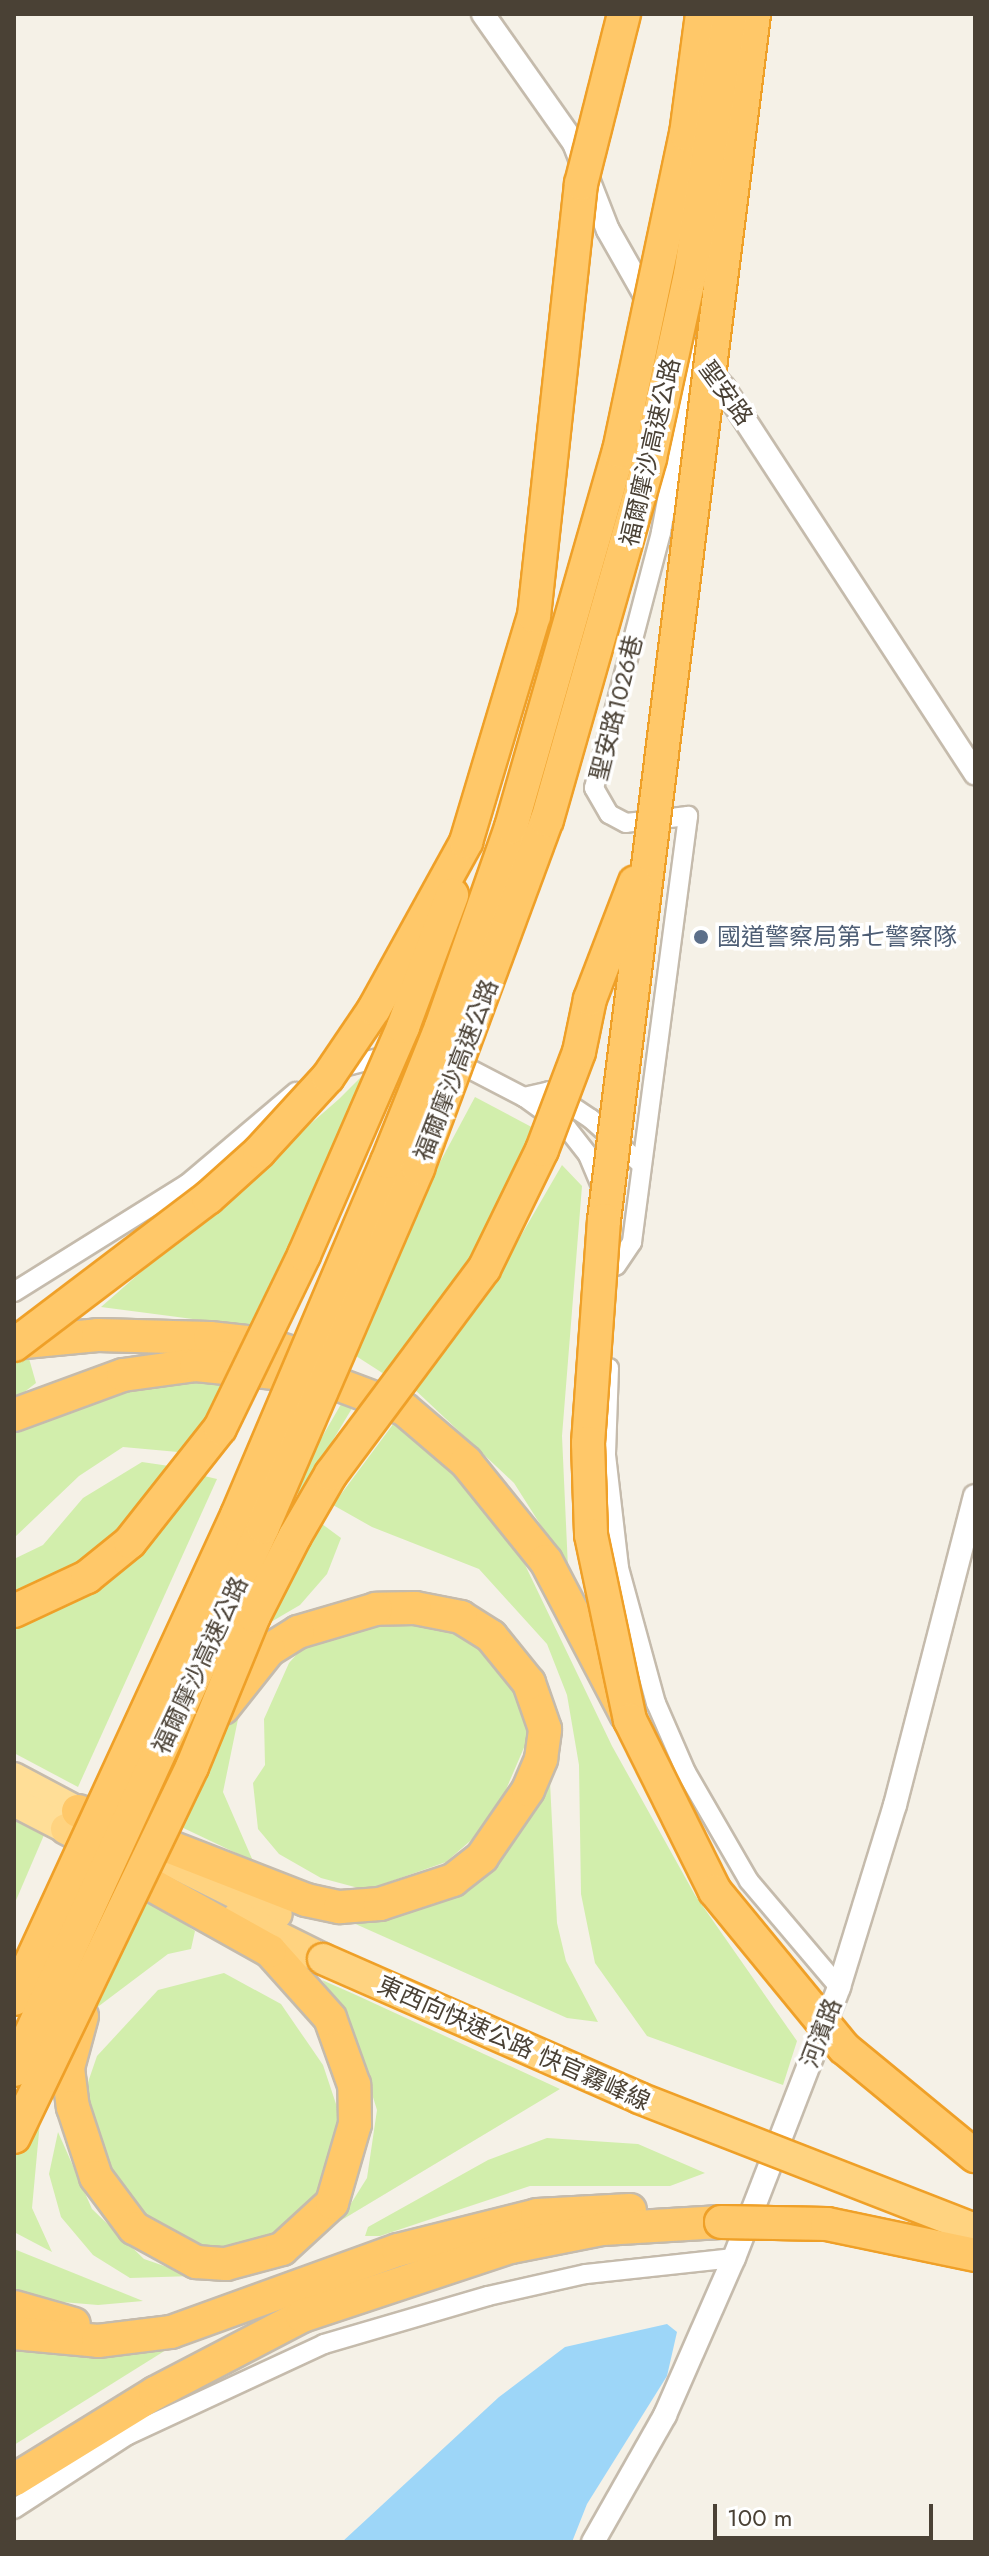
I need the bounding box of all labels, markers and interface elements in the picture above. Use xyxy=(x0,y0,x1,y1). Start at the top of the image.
street label: 福爾摩沙高速公路 xyxy=(614,355,686,549)
street label: 聖安路 xyxy=(693,355,759,431)
street label: 聖安路1026巷 xyxy=(584,632,648,784)
place label: 國道警察局第七警察隊 xyxy=(717,923,957,951)
marker: 國道警察局第七警察隊 xyxy=(692,928,710,946)
street label: 福爾摩沙高速公路 xyxy=(408,975,504,1165)
street label: 福爾摩沙高速公路 xyxy=(146,1572,254,1758)
street label: 東西向快速公路 快官霧峰線 xyxy=(373,1970,655,2116)
street label: 河濱路 xyxy=(795,1994,847,2072)
scale bar xyxy=(717,2488,937,2538)
text: 100 m xyxy=(727,2500,793,2535)

